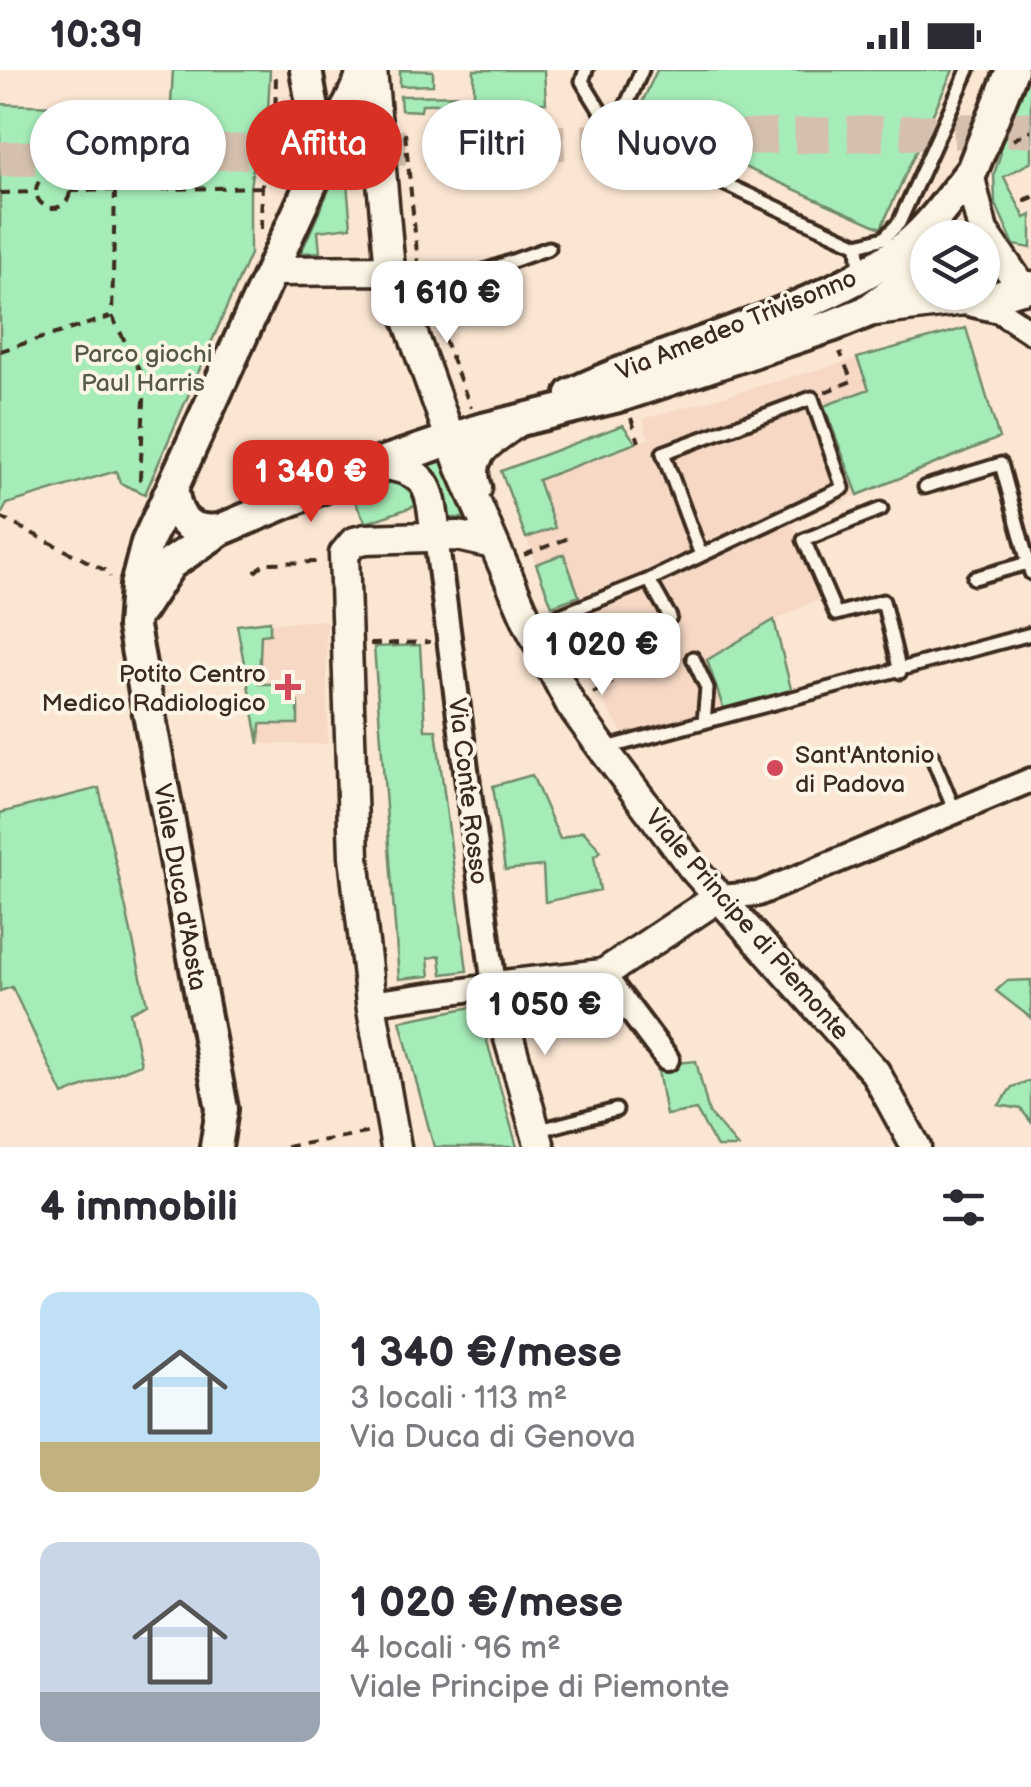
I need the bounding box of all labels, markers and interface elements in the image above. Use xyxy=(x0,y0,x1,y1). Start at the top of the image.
text: 10:39 xyxy=(50,13,143,58)
chip: Compra xyxy=(30,100,226,190)
chip: Affitta xyxy=(246,100,402,190)
chip: Filtri xyxy=(422,100,561,190)
chip: Nuovo xyxy=(581,100,753,190)
map controls xyxy=(910,220,1000,310)
button: layers xyxy=(910,220,1000,310)
pin: 1 610 € xyxy=(355,261,539,346)
street label: Via Amedeo Trivisonno xyxy=(612,263,861,388)
text: 1 610 € xyxy=(393,274,501,313)
park label: Parco giochi Paul Harris xyxy=(73,339,213,399)
pin: 1 340 € xyxy=(219,440,403,525)
text: 1 340 € xyxy=(255,453,367,492)
pin: 1 020 € xyxy=(510,613,694,698)
text: 1 020 € xyxy=(545,626,659,665)
place label: Potito Centro Medico Radiologico xyxy=(41,659,266,719)
marker: Potito Centro Medico Radiologico xyxy=(275,674,301,700)
street label: Via Conte Rosso xyxy=(441,696,494,886)
place label: Sant'Antonio di Padova xyxy=(795,740,935,800)
marker: Sant'Antonio di Padova xyxy=(764,757,786,779)
street label: Viale Duca d'Aosta xyxy=(146,781,213,993)
street label: Viale Principe di Piemonte xyxy=(638,803,856,1047)
pin: 1 050 € xyxy=(453,973,637,1058)
text: 1 050 € xyxy=(488,986,602,1025)
icon: filters xyxy=(936,1180,991,1235)
text: 4 immobili xyxy=(40,1182,238,1233)
text: 1 340 €/mese xyxy=(350,1328,622,1379)
icon: home xyxy=(120,1332,240,1452)
text: 3 locali · 113 m² xyxy=(350,1379,567,1418)
text: Via Duca di Genova xyxy=(350,1418,636,1457)
text: 1 020 €/mese xyxy=(350,1578,623,1629)
icon: home xyxy=(120,1582,240,1702)
text: 4 locali · 96 m² xyxy=(350,1629,561,1668)
text: Viale Principe di Piemonte xyxy=(350,1668,729,1707)

